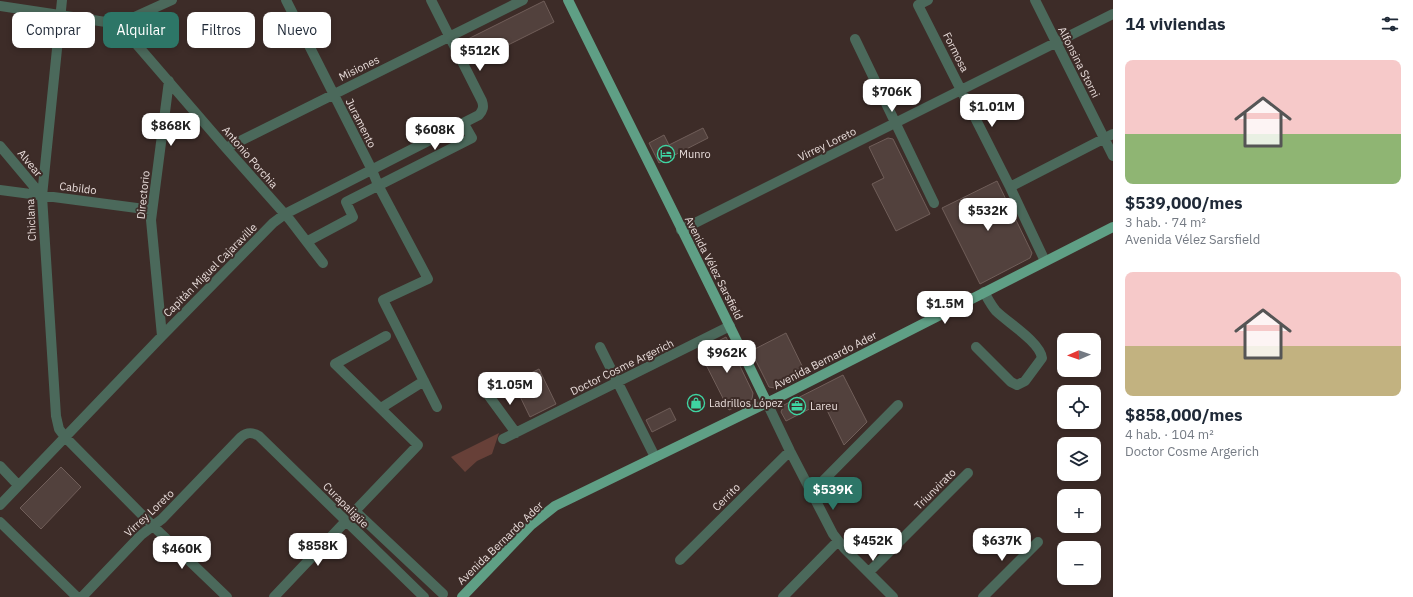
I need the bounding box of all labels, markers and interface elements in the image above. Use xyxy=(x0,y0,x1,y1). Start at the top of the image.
chip: Comprar xyxy=(12,12,95,48)
chip: Alquilar xyxy=(103,12,179,48)
chip: Filtros xyxy=(187,12,255,48)
chip: Nuevo xyxy=(263,12,331,48)
text: 14 viviendas xyxy=(1125,13,1226,35)
icon: filters xyxy=(1379,13,1401,35)
street label: Alfonsina Storni xyxy=(1055,24,1103,100)
street label: Formosa xyxy=(940,30,972,74)
pin: $512K xyxy=(452,38,508,72)
text: $512K xyxy=(460,42,500,59)
street label: Misiones xyxy=(336,52,382,84)
pin: $706K xyxy=(864,79,920,113)
text: $706K xyxy=(872,83,912,100)
icon: home xyxy=(1227,86,1299,158)
pin: $1.01M xyxy=(959,94,1025,128)
street label: Juramento xyxy=(343,96,379,150)
text: $1.01M xyxy=(969,98,1015,115)
pin: $868K xyxy=(143,113,199,147)
text: $868K xyxy=(151,117,191,134)
pin: $608K xyxy=(407,117,463,151)
text: $608K xyxy=(415,121,455,138)
street label: Antonio Porchia xyxy=(219,123,281,191)
street label: Virrey Loreto xyxy=(796,124,858,164)
hotel icon: Munro xyxy=(656,144,676,164)
street label: Alvear xyxy=(15,147,45,179)
place label: Munro xyxy=(679,147,711,161)
street label: Directorio xyxy=(133,170,153,220)
street label: Cabildo xyxy=(59,179,97,197)
text: $539,000/mes xyxy=(1125,192,1243,214)
street label: Chiclana xyxy=(23,198,39,242)
pin: $532K xyxy=(960,198,1016,232)
text: $532K xyxy=(968,202,1008,219)
street label: Avenida Vélez Sarsfield xyxy=(682,214,746,322)
text: 3 hab. · 74 m² xyxy=(1125,214,1206,231)
street label: Capitán Miguel Cajaraville xyxy=(160,220,260,320)
text: Avenida Vélez Sarsfield xyxy=(1125,231,1260,248)
pin: $1.5M xyxy=(917,291,973,325)
text: $1.5M xyxy=(926,295,964,312)
icon: home xyxy=(1227,298,1299,370)
street label: Avenida Bernardo Ader xyxy=(771,328,879,392)
north arrow xyxy=(1057,333,1101,377)
map controls xyxy=(1057,333,1101,585)
street label: Doctor Cosme Argerich xyxy=(568,336,676,398)
pin: $962K xyxy=(699,340,755,374)
text: $962K xyxy=(707,344,747,361)
pin: $1.05M xyxy=(477,372,543,406)
text: $1.05M xyxy=(487,376,533,393)
button: locate xyxy=(1057,385,1101,429)
shop icon: Ladrillos López xyxy=(686,393,706,413)
place label: Ladrillos López xyxy=(709,396,783,410)
office icon: Lareu xyxy=(787,396,807,416)
place label: Lareu xyxy=(810,399,838,413)
text: $858,000/mes xyxy=(1125,404,1243,426)
text: 4 hab. · 104 m² xyxy=(1125,426,1214,443)
button: layers xyxy=(1057,437,1101,481)
text: Doctor Cosme Argerich xyxy=(1125,443,1259,460)
street label: Triunvirato xyxy=(911,465,959,513)
pin: $539K xyxy=(805,477,861,511)
street label: Curapaligüe xyxy=(320,479,372,531)
street label: Cerrito xyxy=(709,480,743,514)
text: $539K xyxy=(813,481,853,498)
street label: Virrey Loreto xyxy=(121,486,177,540)
button: + xyxy=(1057,489,1101,533)
street label: Avenida Bernardo Ader xyxy=(454,498,546,588)
pin: $452K xyxy=(845,528,901,562)
pin: $637K xyxy=(974,528,1030,562)
text: $452K xyxy=(853,532,893,549)
text: $637K xyxy=(982,532,1022,549)
pin: $858K xyxy=(290,533,346,567)
pin: $460K xyxy=(154,536,210,570)
text: $858K xyxy=(298,537,338,554)
text: $460K xyxy=(162,540,202,557)
button: − xyxy=(1057,541,1101,585)

